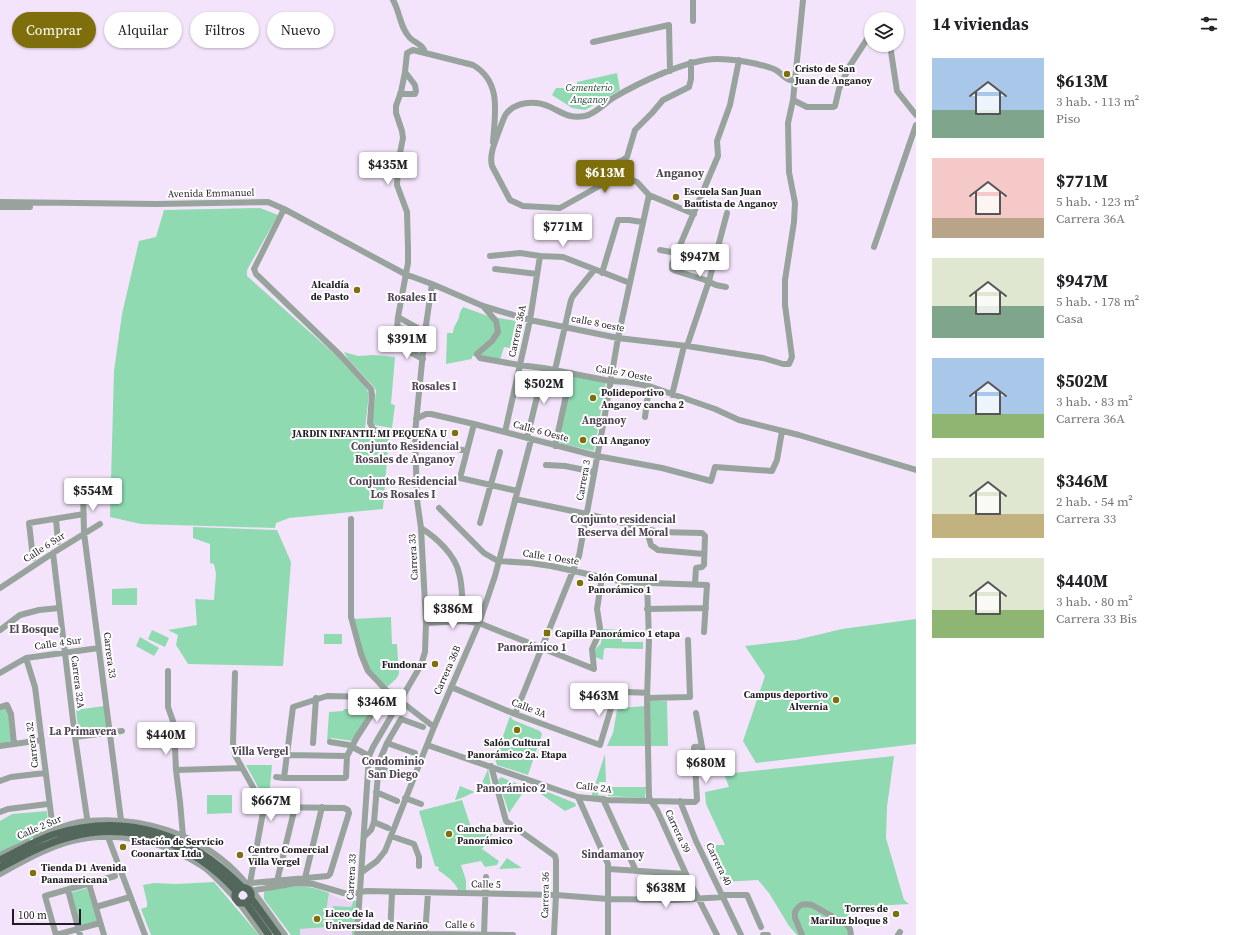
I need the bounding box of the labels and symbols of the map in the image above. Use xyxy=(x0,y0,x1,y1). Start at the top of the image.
place label: Cristo de San Juan de Anganoy xyxy=(794,62,873,87)
marker: Cristo de San Juan de Anganoy xyxy=(782,69,792,79)
park label: Cementerio Anganoy xyxy=(565,81,613,106)
pin: $435M xyxy=(360,152,416,186)
pin: $613M xyxy=(577,160,633,194)
district label: Anganoy xyxy=(656,165,705,181)
place label: Escuela San Juan Bautista de Anganoy xyxy=(684,185,779,210)
street label: Avenida Emmanuel xyxy=(167,186,255,200)
marker: Escuela San Juan Bautista de Anganoy xyxy=(671,192,681,202)
pin: $771M xyxy=(535,214,591,248)
pin: $947M xyxy=(672,244,728,278)
place label: Alcaldía de Pasto xyxy=(311,278,350,303)
marker: Alcaldía de Pasto xyxy=(352,285,362,295)
district label: Rosales II xyxy=(387,290,437,305)
street label: Carrera 36A xyxy=(505,303,529,358)
street label: calle 8 oeste xyxy=(570,311,626,335)
pin: $391M xyxy=(379,326,435,360)
street label: Calle 7 Oeste xyxy=(595,362,653,384)
pin: $502M xyxy=(516,371,572,405)
district label: Rosales I xyxy=(411,379,457,394)
place label: Polideportivo Anganoy cancha 2 xyxy=(601,386,685,411)
marker: Polideportivo Anganoy cancha 2 xyxy=(588,393,598,403)
district label: Anganoy xyxy=(582,413,626,428)
street label: Calle 6 Oeste xyxy=(512,417,570,445)
place label: JARDIN INFANTIL MI PEQUEÑA U xyxy=(291,427,448,440)
marker: JARDIN INFANTIL MI PEQUEÑA U xyxy=(450,428,460,438)
place label: CAI Anganoy xyxy=(591,434,651,447)
marker: CAI Anganoy xyxy=(578,435,588,445)
district label: Conjunto Residencial Rosales de Anganoy xyxy=(351,439,460,467)
street label: Carrera 3 xyxy=(573,459,593,501)
district label: Conjunto Residencial Los Rosales I xyxy=(349,474,458,502)
pin: $554M xyxy=(65,478,121,512)
district label: Conjunto residencial Reserva del Moral xyxy=(570,512,676,540)
street label: Calle 6 Sur xyxy=(21,528,68,565)
street label: Carrera 33 xyxy=(405,534,421,580)
street label: Calle 1 Oeste xyxy=(522,546,580,568)
place label: Salón Comunal Panorámico 1 xyxy=(588,571,658,596)
marker: Salón Comunal Panorámico 1 xyxy=(575,578,585,588)
pin: $386M xyxy=(425,596,481,630)
district label: El Bosque xyxy=(9,622,59,637)
place label: Capilla Panorámico 1 etapa xyxy=(555,627,681,640)
marker: Capilla Panorámico 1 etapa xyxy=(542,628,552,638)
street label: Carrera 33 xyxy=(101,631,119,679)
street label: Calle 4 Sur xyxy=(34,633,83,653)
district label: Panorámico 1 xyxy=(497,640,567,655)
street label: Carrera 36B xyxy=(430,643,464,697)
street label: Carrera 32A xyxy=(68,655,88,709)
place label: Fundonar xyxy=(382,658,427,671)
marker: Fundonar xyxy=(430,659,440,669)
pin: $463M xyxy=(571,683,627,717)
place label: Campus deportivo Alvernia xyxy=(744,688,829,713)
pin: $346M xyxy=(349,689,405,723)
street label: Calle 3A xyxy=(510,695,549,721)
marker: Campus deportivo Alvernia xyxy=(831,695,841,705)
street label: Carrera 32 xyxy=(23,721,41,769)
pin: $440M xyxy=(138,722,194,756)
district label: La Primavera xyxy=(49,724,117,739)
marker: Salón Cultural Panorámico 2a. Etapa xyxy=(512,725,522,735)
place label: Salón Cultural Panorámico 2a. Etapa xyxy=(467,736,567,761)
district label: Villa Vergel xyxy=(231,744,289,759)
pin: $680M xyxy=(678,750,734,784)
district label: Condominio San Diego xyxy=(362,754,424,782)
street label: Calle 2A xyxy=(575,778,613,796)
district label: Panorámico 2 xyxy=(476,781,546,796)
pin: $667M xyxy=(243,788,299,822)
street label: Carrera 39 xyxy=(662,807,694,855)
street label: Calle 2 Sur xyxy=(15,811,64,842)
place label: Cancha barrio Panorámico xyxy=(457,822,523,847)
marker: Cancha barrio Panorámico xyxy=(444,829,454,839)
place label: Estación de Servicio Coonartax Ltda xyxy=(131,835,224,860)
street label: Carrera 40 xyxy=(703,840,735,888)
marker: Estación de Servicio Coonartax Ltda xyxy=(118,842,128,852)
place label: Centro Comercial Villa Vergel xyxy=(248,843,329,868)
district label: Sindamanoy xyxy=(582,847,645,862)
marker: Centro Comercial Villa Vergel xyxy=(235,850,245,860)
street label: Carrera 33 xyxy=(343,854,359,900)
place label: Tienda D1 Avenida Panamericana xyxy=(41,861,127,886)
marker: Tienda D1 Avenida Panamericana xyxy=(28,868,38,878)
street label: Carrera 36 xyxy=(538,872,552,918)
pin: $638M xyxy=(638,875,694,909)
street label: Calle 5 xyxy=(471,877,501,891)
place label: Torres de Mariluz bloque 8 xyxy=(810,902,888,927)
scale bar xyxy=(12,907,81,926)
place label: Liceo de la Universidad de Nariño xyxy=(325,907,428,932)
marker: Torres de Mariluz bloque 8 xyxy=(891,909,901,919)
marker: Liceo de la Universidad de Nariño xyxy=(312,914,322,924)
street label: Calle 6 xyxy=(445,918,475,931)

